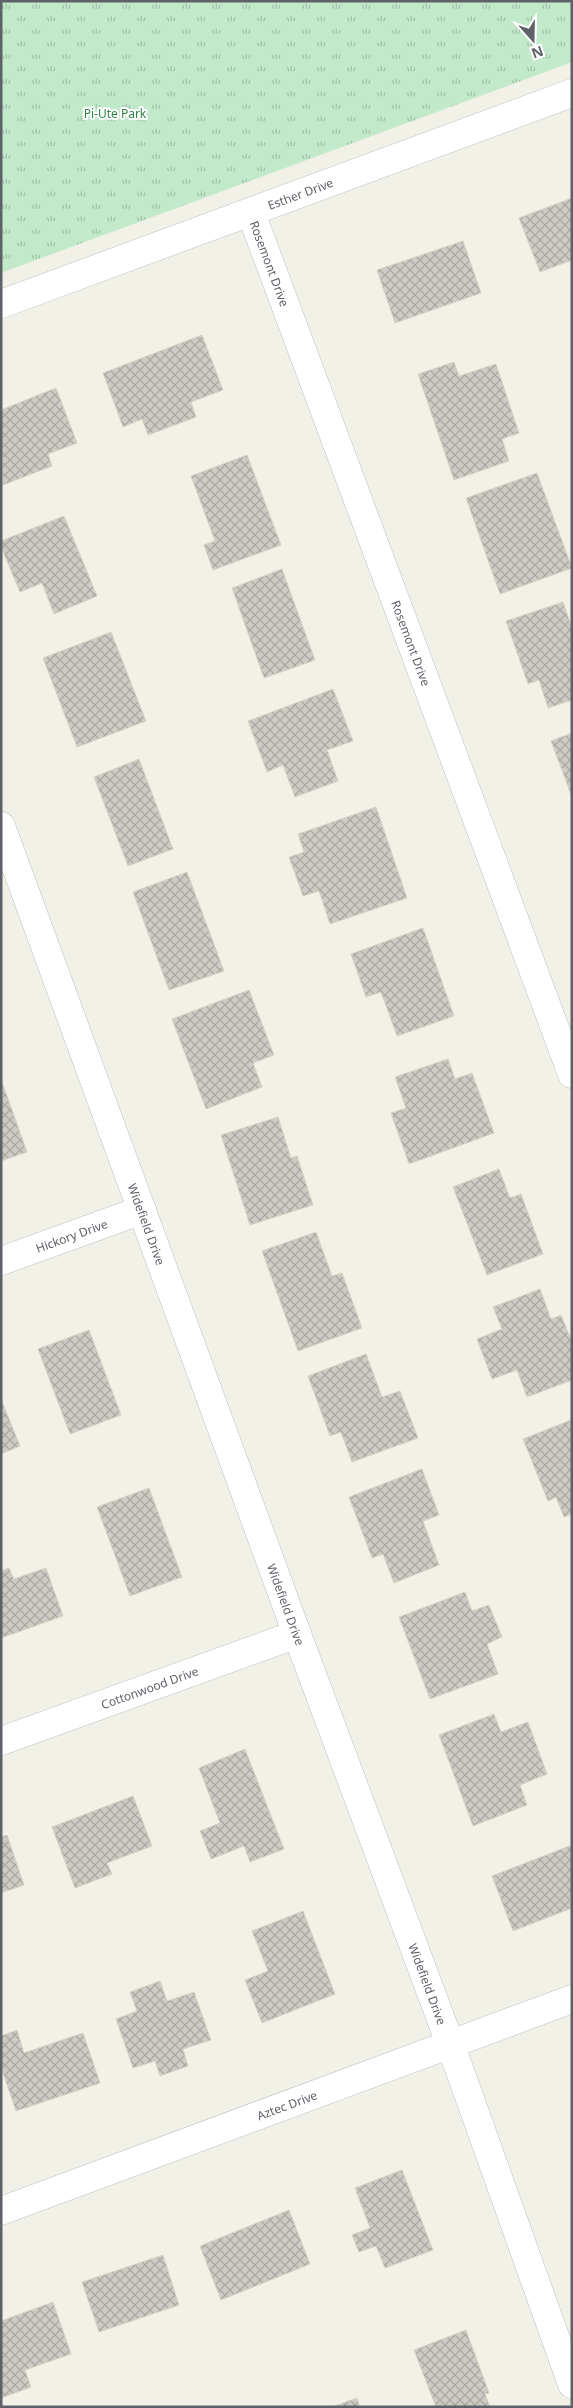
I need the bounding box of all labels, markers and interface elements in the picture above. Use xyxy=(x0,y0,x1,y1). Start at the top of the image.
north arrow xyxy=(508,15,558,65)
text: N xyxy=(529,42,546,64)
park label: Pi-Ute Park xyxy=(84,105,147,122)
street label: Esther Drive xyxy=(265,173,336,213)
street label: Rosemont Drive xyxy=(246,218,294,309)
street label: Rosemont Drive xyxy=(388,598,435,689)
street label: Widefield Drive xyxy=(124,1181,170,1268)
street label: Hickory Drive xyxy=(33,1215,110,1256)
street label: Widefield Drive xyxy=(263,1561,309,1648)
street label: Cottonwood Drive xyxy=(99,1662,201,1713)
street label: Widefield Drive xyxy=(405,1941,451,2027)
street label: Aztec Drive xyxy=(254,2086,320,2124)

